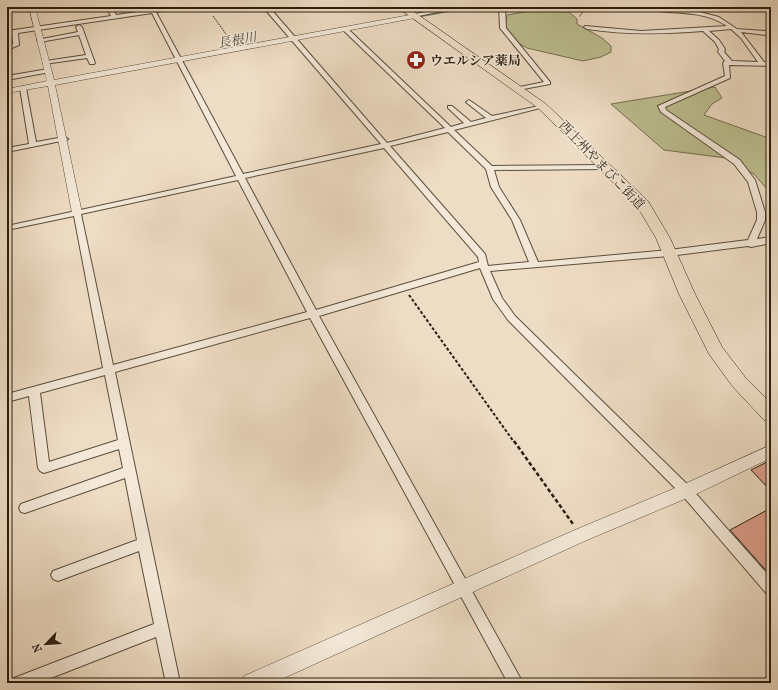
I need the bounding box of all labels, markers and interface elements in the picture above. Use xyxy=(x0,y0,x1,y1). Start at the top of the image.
water label: 長根川 xyxy=(216,29,259,51)
pharmacy icon: ウエルシア薬局 xyxy=(405,49,427,71)
place label: ウエルシア薬局 xyxy=(430,53,521,68)
street label: 西上州やまびこ街道 xyxy=(556,118,648,212)
north arrow xyxy=(26,624,66,664)
text: N xyxy=(29,641,45,655)

